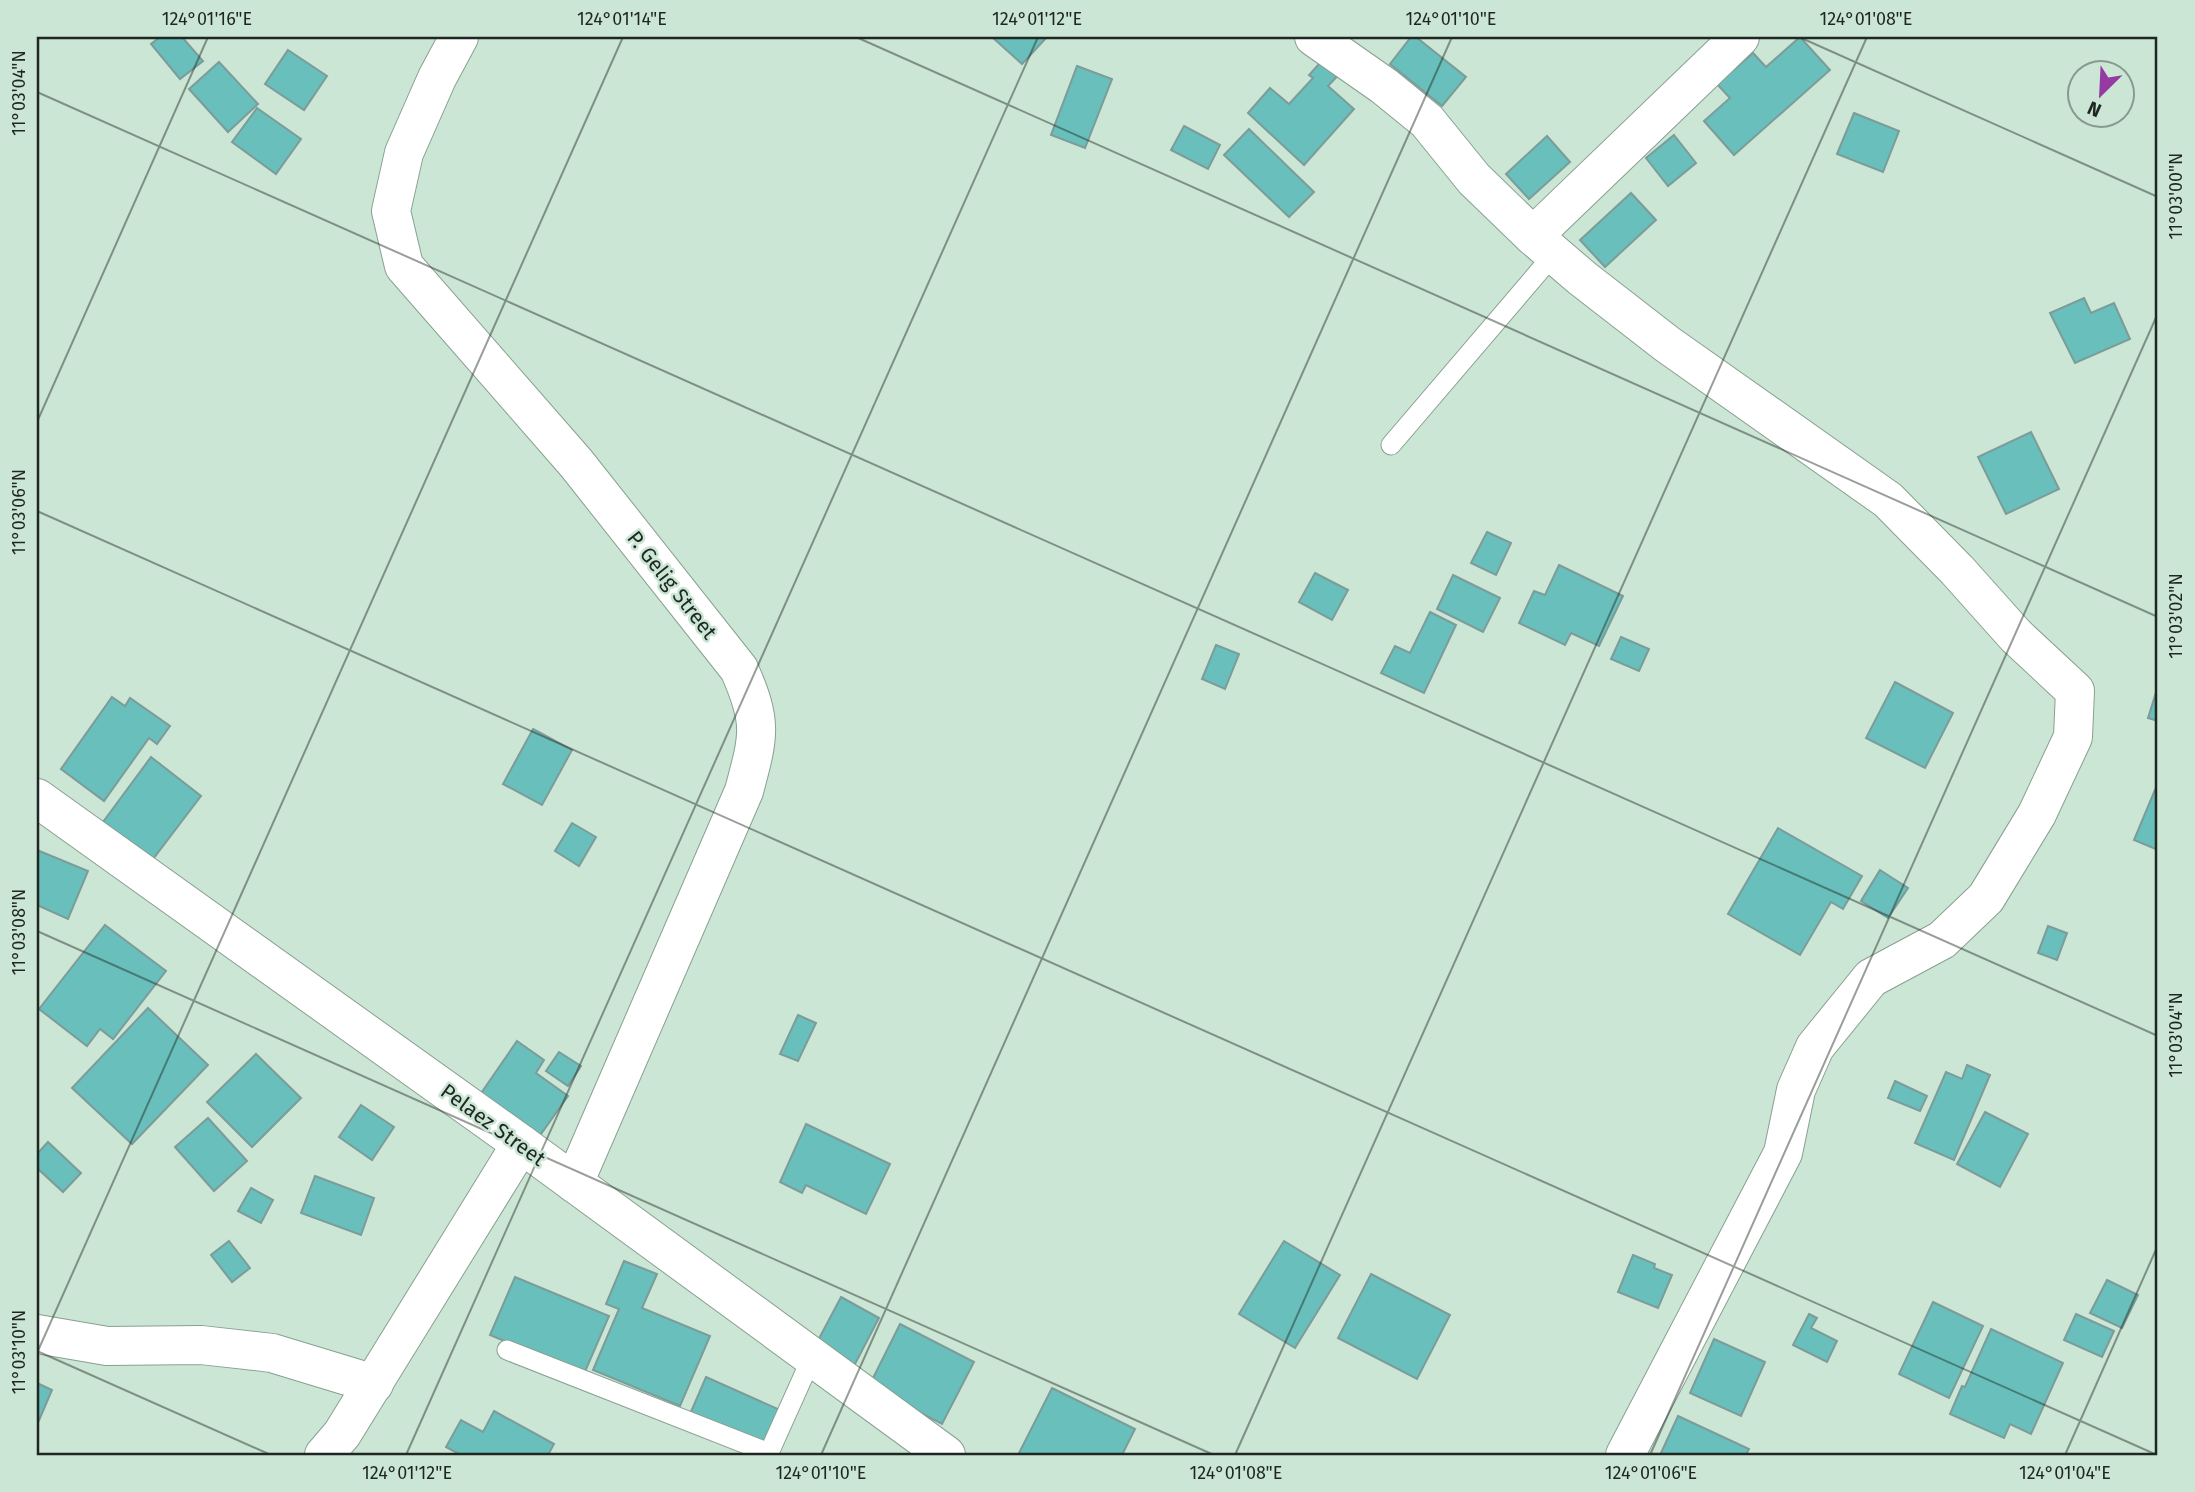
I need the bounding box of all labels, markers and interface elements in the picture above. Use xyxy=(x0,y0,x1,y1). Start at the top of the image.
text: 124°01'16"E xyxy=(162,8,252,30)
text: 124°01'14"E xyxy=(577,8,667,30)
text: 124°01'12"E xyxy=(992,8,1082,30)
text: 124°01'10"E xyxy=(1405,8,1497,30)
text: 124°01'08"E xyxy=(1820,8,1912,30)
text: 11°03'04"N xyxy=(8,50,30,136)
north arrow xyxy=(2066,60,2136,130)
text: N xyxy=(2084,96,2105,122)
text: 11°03'00"N xyxy=(2165,153,2187,239)
text: 11°03'06"N xyxy=(8,469,30,555)
street label: P. Gelig Street xyxy=(622,526,723,645)
text: 11°03'02"N xyxy=(2165,573,2187,659)
text: 11°03'08"N xyxy=(8,889,30,975)
text: 11°03'04"N xyxy=(2165,992,2187,1078)
street label: Pelaez Street xyxy=(435,1078,551,1172)
text: 11°03'10"N xyxy=(8,1310,30,1394)
text: 124°01'12"E xyxy=(362,1462,452,1484)
text: 124°01'10"E xyxy=(775,1462,867,1484)
text: 124°01'08"E xyxy=(1190,1462,1282,1484)
text: 124°01'06"E xyxy=(1605,1462,1697,1484)
text: 124°01'04"E xyxy=(2019,1462,2111,1484)

